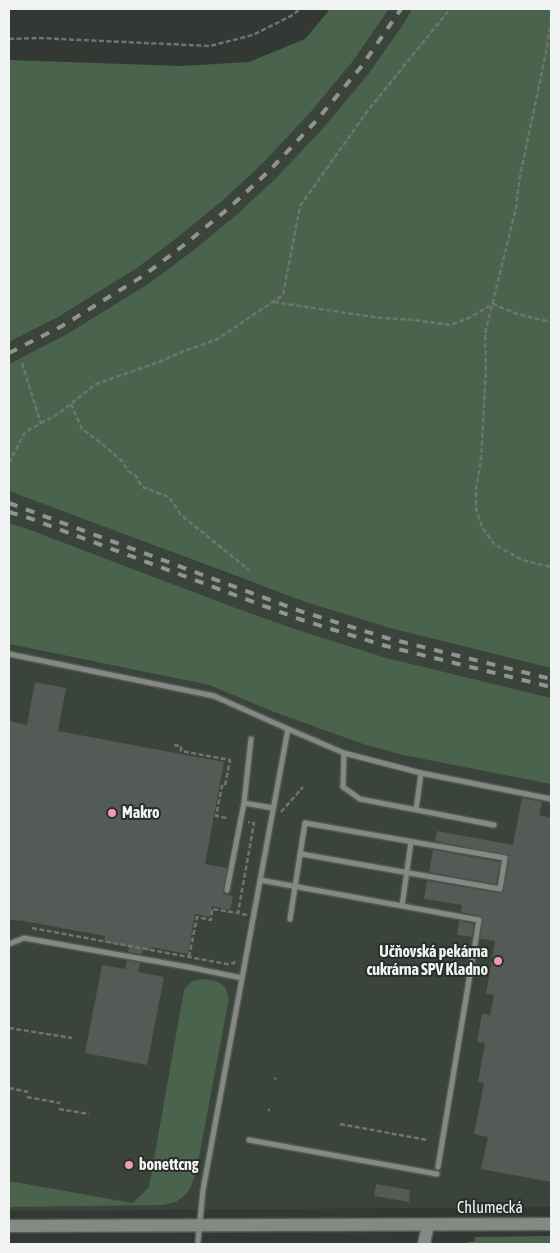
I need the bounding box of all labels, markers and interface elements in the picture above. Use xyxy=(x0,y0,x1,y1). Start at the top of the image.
place label: Makro xyxy=(122,803,159,823)
marker: Makro xyxy=(106,807,118,819)
place label: Učňovská pekárna cukrárna SPV Kladno xyxy=(366,942,488,980)
marker: Učňovská pekárna cukrárna SPV Kladno xyxy=(492,955,504,967)
place label: bonettcng xyxy=(139,1155,199,1175)
marker: bonettcng xyxy=(123,1159,135,1171)
street label: Chlumecká xyxy=(457,1198,523,1218)

